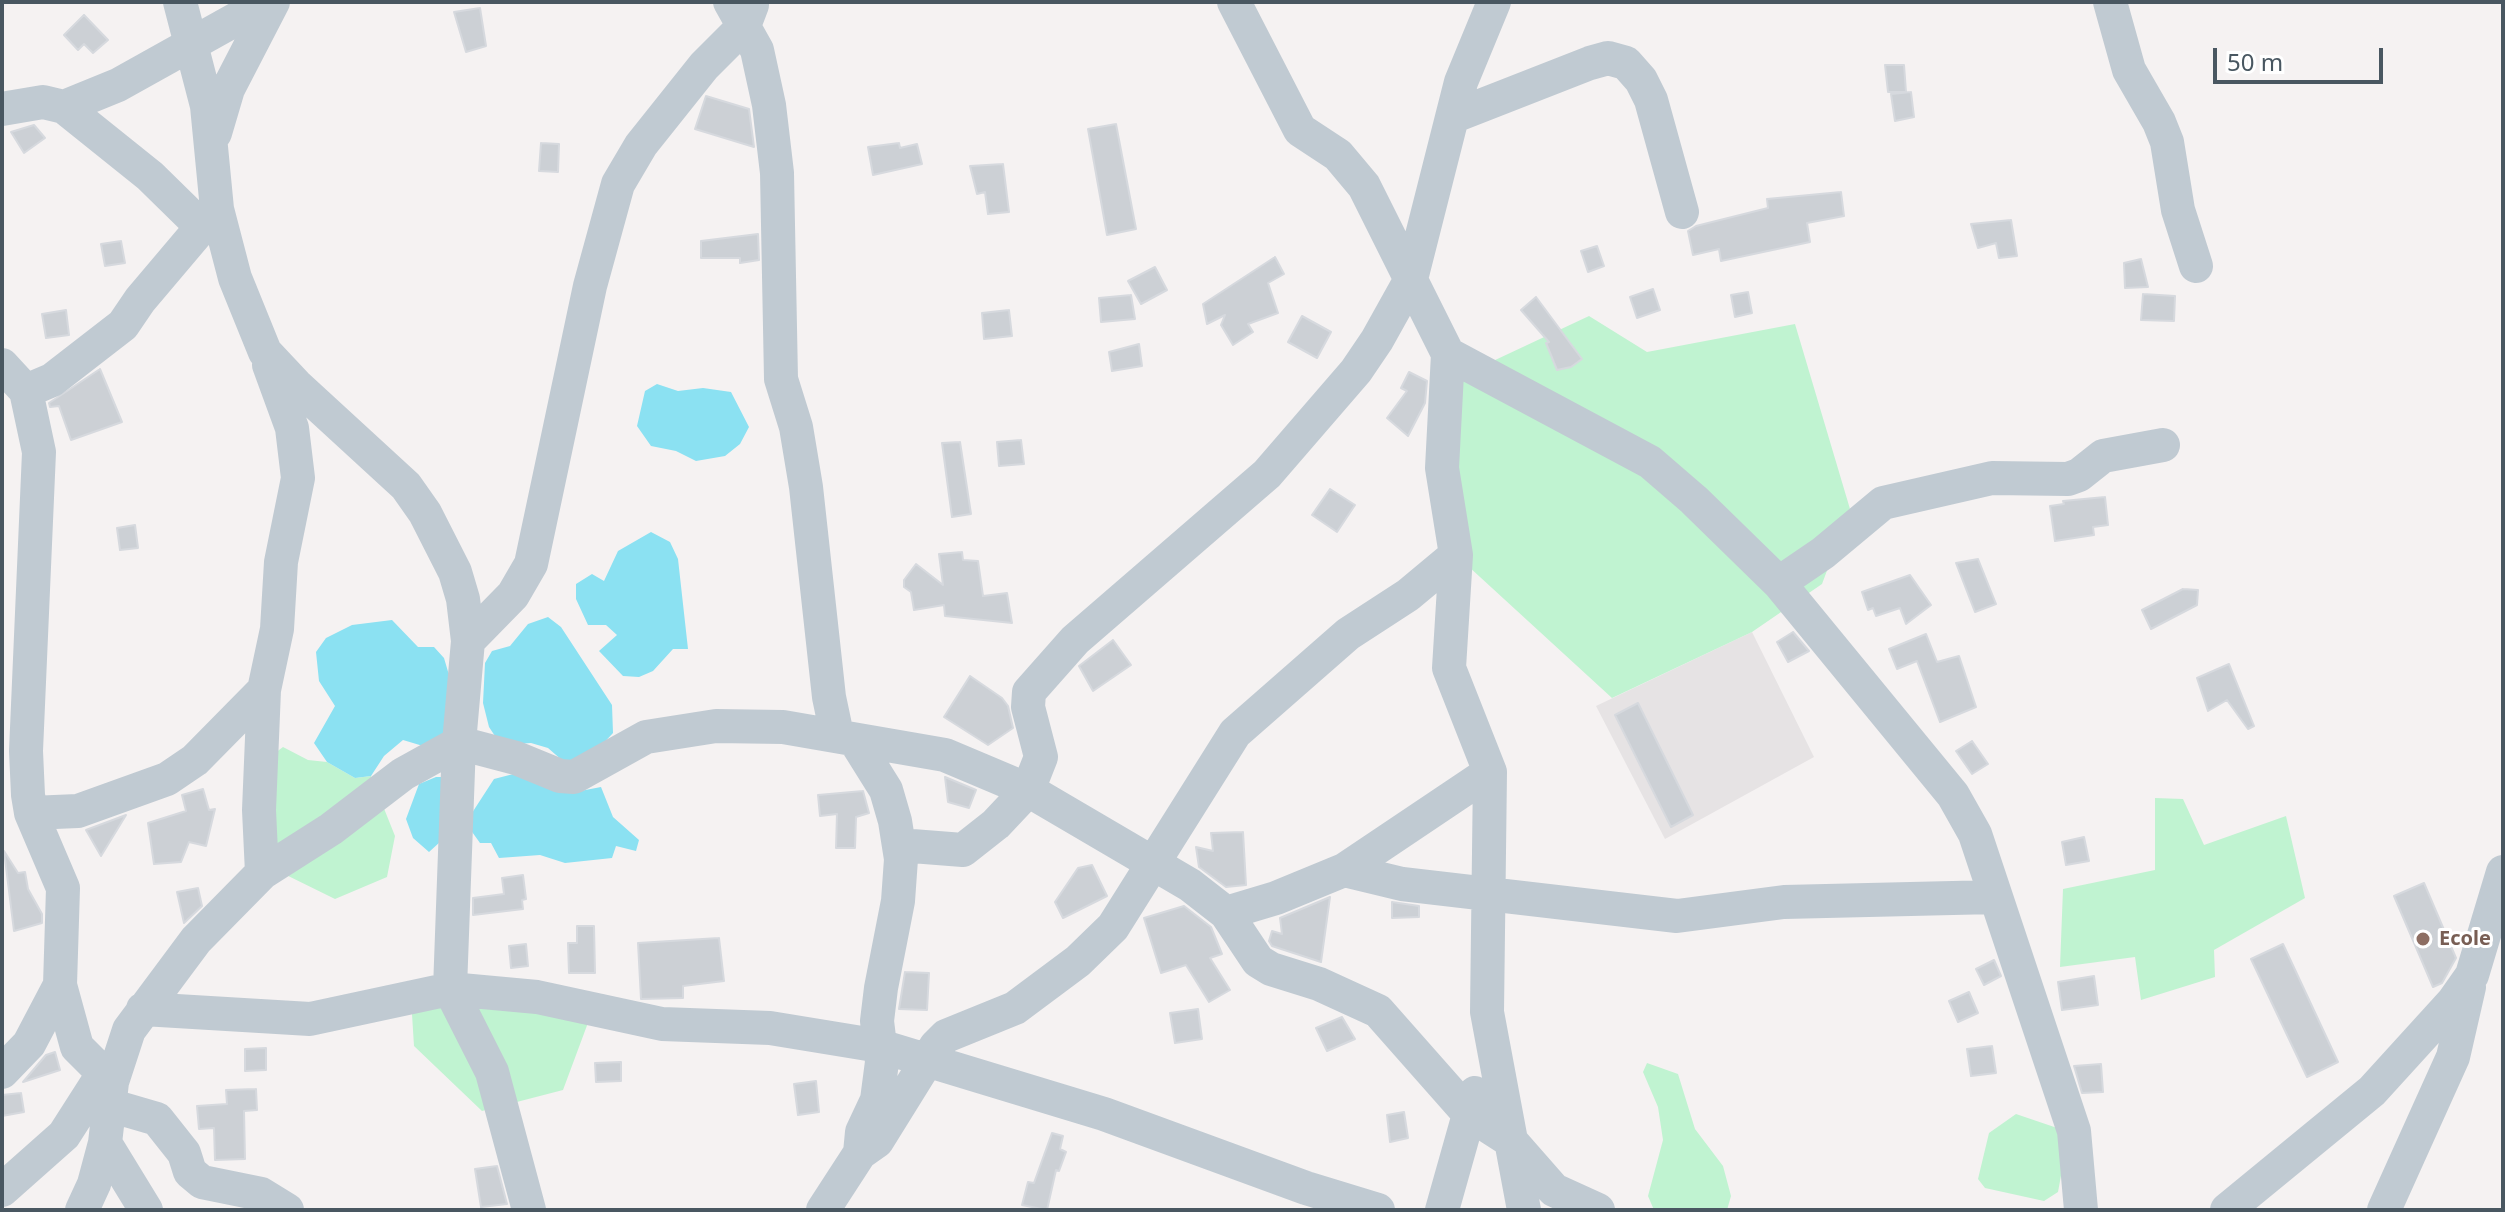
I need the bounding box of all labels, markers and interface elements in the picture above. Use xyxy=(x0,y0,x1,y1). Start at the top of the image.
scale bar xyxy=(2217,32,2387,82)
text: 50 m xyxy=(2227,45,2283,78)
place label: Ecole xyxy=(2439,927,2491,951)
marker: Ecole xyxy=(2414,930,2432,948)

